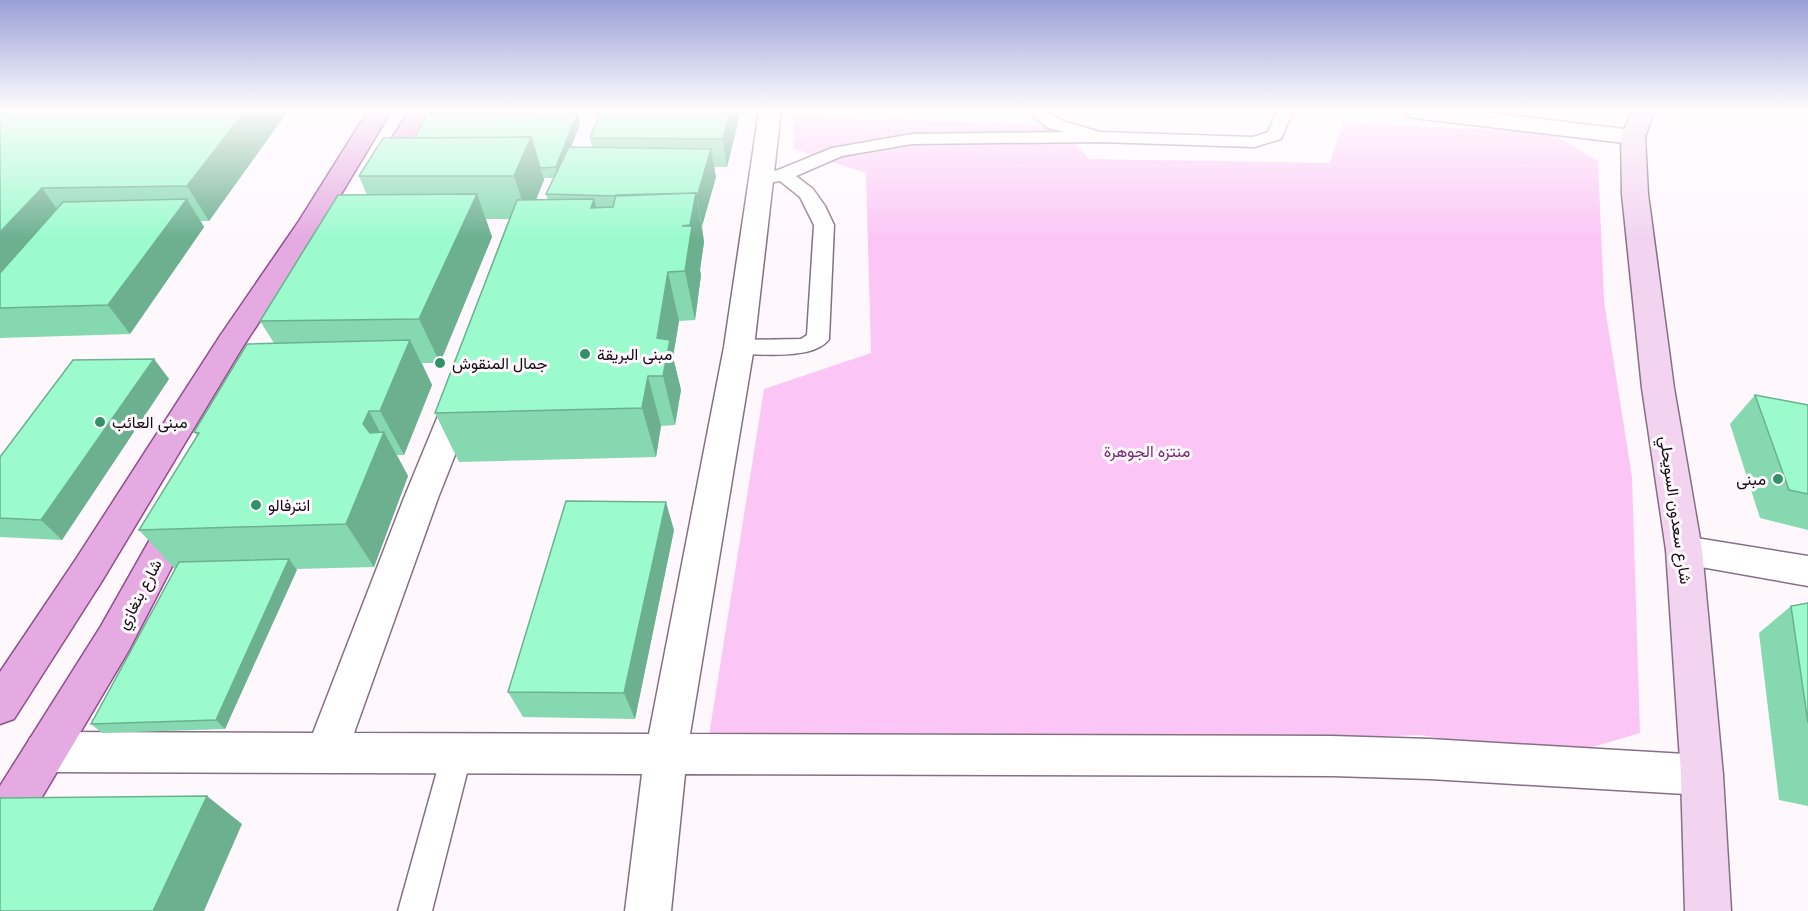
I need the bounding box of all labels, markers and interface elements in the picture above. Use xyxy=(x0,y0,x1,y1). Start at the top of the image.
place label: مبنى البريقة xyxy=(597,345,672,365)
marker: مبنى البريقة xyxy=(578,347,592,361)
place label: جمال المنقوش xyxy=(452,354,548,374)
marker: جمال المنقوش xyxy=(433,356,447,370)
place label: مبنى العائب xyxy=(112,413,187,433)
marker: مبنى العائب xyxy=(93,415,107,429)
street label: شارع سعدون السويحلي xyxy=(1652,435,1695,586)
park label: منتزه الجوهرة xyxy=(1104,442,1190,462)
place label: مبنى xyxy=(1736,470,1766,490)
marker: مبنى xyxy=(1771,472,1785,486)
place label: انترفالو xyxy=(268,496,310,516)
marker: انترفالو xyxy=(249,498,263,512)
street label: شارع بنغازي xyxy=(113,556,169,634)

